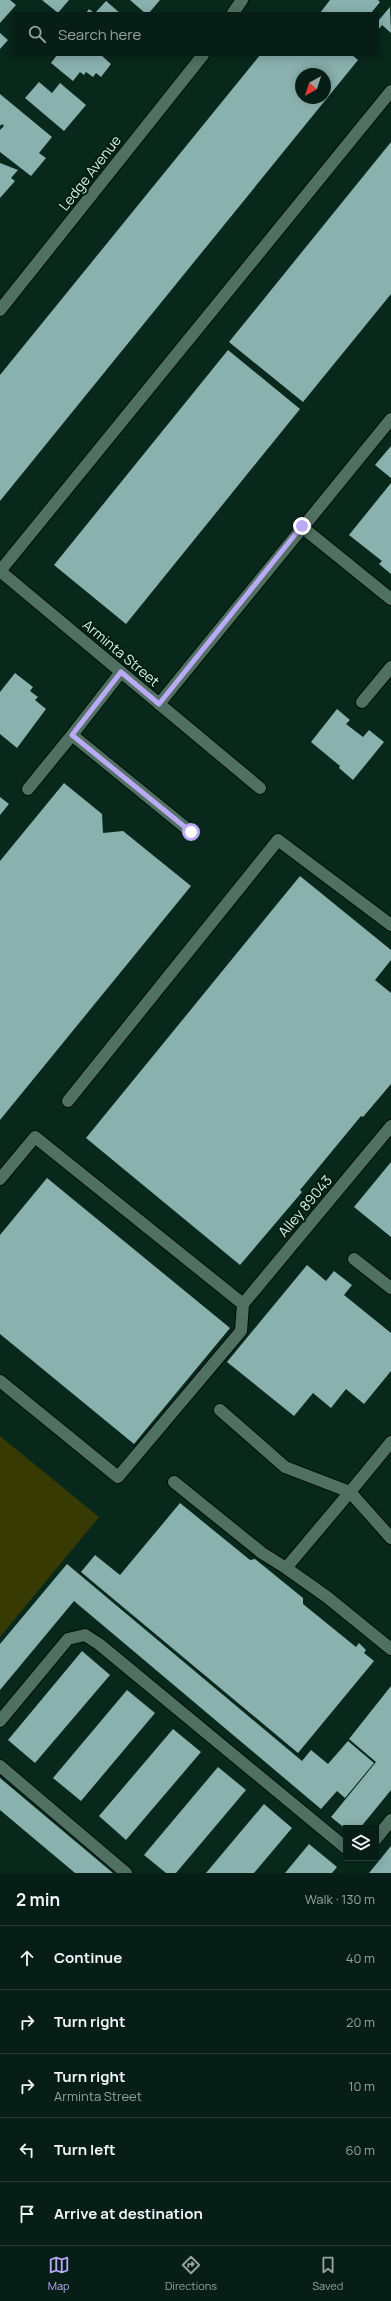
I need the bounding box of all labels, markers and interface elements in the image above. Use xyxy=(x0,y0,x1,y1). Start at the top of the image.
search box xyxy=(12,12,379,56)
icon: search xyxy=(26,23,48,45)
text: Search here xyxy=(58,24,141,45)
north arrow xyxy=(295,68,331,104)
street label: Ledge Avenue xyxy=(54,131,125,214)
route end xyxy=(293,517,311,535)
street label: Arminta Street xyxy=(79,615,164,691)
route start xyxy=(182,823,200,841)
street label: Alley 89043 xyxy=(273,1171,336,1241)
map controls xyxy=(343,1825,379,1861)
button: layers xyxy=(343,1825,379,1861)
text: 2 min xyxy=(16,1888,60,1911)
text: Walk · 130 m xyxy=(305,1890,375,1908)
icon: ahead xyxy=(16,1947,38,1969)
text: Continue xyxy=(54,1947,122,1968)
text: 40 m xyxy=(346,1949,375,1967)
icon: right xyxy=(16,2011,38,2033)
text: Turn right xyxy=(54,2011,125,2032)
text: 20 m xyxy=(346,2013,375,2031)
text: Turn right xyxy=(54,2066,125,2087)
icon: right xyxy=(16,2075,38,2097)
text: 10 m xyxy=(348,2077,375,2095)
text: Arminta Street xyxy=(54,2087,142,2105)
icon: left xyxy=(16,2139,38,2161)
text: Turn left xyxy=(54,2139,116,2160)
text: 60 m xyxy=(345,2141,375,2159)
icon: arrive xyxy=(16,2203,38,2225)
text: Arrive at destination xyxy=(54,2203,203,2224)
tab: Map xyxy=(48,2254,70,2293)
tab: Directions xyxy=(165,2254,217,2293)
tab: Saved xyxy=(312,2254,343,2293)

